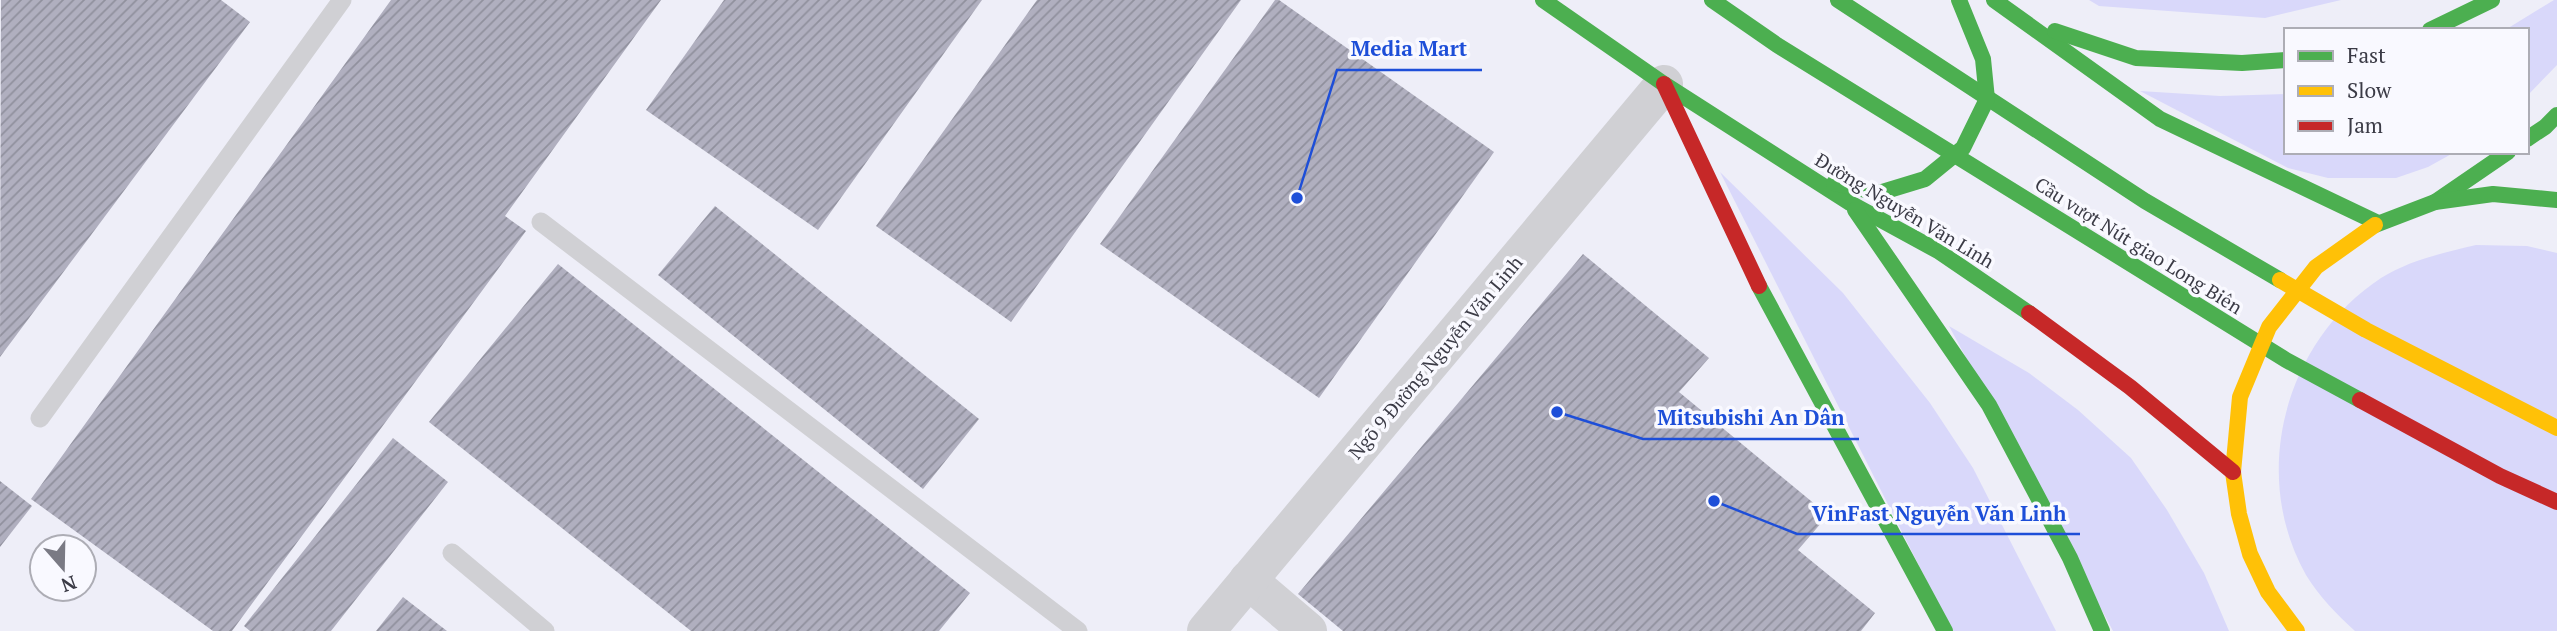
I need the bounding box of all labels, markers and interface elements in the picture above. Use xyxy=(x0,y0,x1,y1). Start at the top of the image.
callout: Media Mart xyxy=(1337,28,1482,70)
legend xyxy=(2284,28,2529,154)
text: Media Mart xyxy=(1351,34,1468,62)
text: Fast xyxy=(2347,41,2386,69)
text: Slow xyxy=(2347,76,2392,104)
text: Jam xyxy=(2347,111,2383,139)
street label: Đường Nguyễn Văn Linh xyxy=(1811,147,1999,273)
street label: Cầu vượt Nút giao Long Biên xyxy=(2031,171,2247,319)
street label: Ngõ 9 Đường Nguyễn Văn Linh xyxy=(1342,250,1528,464)
callout: Mitsubishi An Dân xyxy=(1643,397,1859,439)
text: Mitsubishi An Dân xyxy=(1657,403,1845,431)
callout: VinFast Nguyễn Văn Linh xyxy=(1797,492,2080,534)
text: VinFast Nguyễn Văn Linh xyxy=(1812,499,2067,527)
north arrow xyxy=(28,533,98,603)
text: N xyxy=(57,570,80,599)

